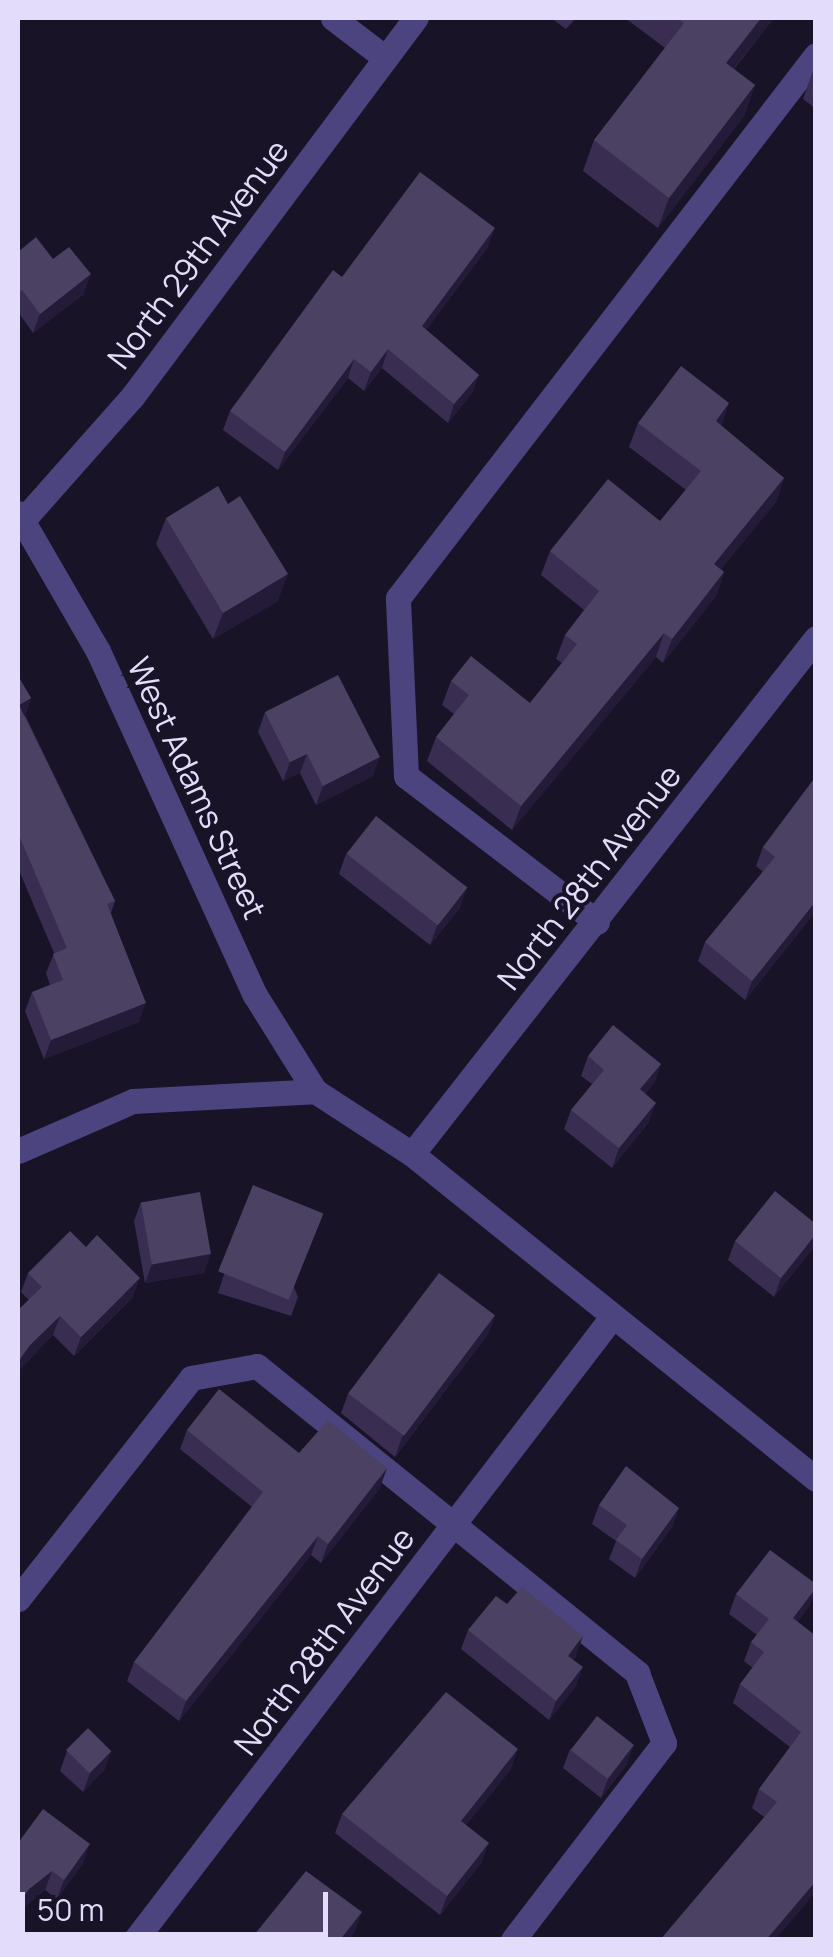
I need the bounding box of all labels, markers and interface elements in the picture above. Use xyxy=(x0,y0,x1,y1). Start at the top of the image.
street label: North 29th Avenue xyxy=(99,132,297,376)
street label: West Adams Street xyxy=(120,651,274,925)
street label: North 28th Avenue xyxy=(489,757,689,997)
street label: North 28th Avenue xyxy=(226,1520,422,1762)
scale bar xyxy=(25,1872,332,1934)
text: 50 m xyxy=(37,1889,104,1930)

